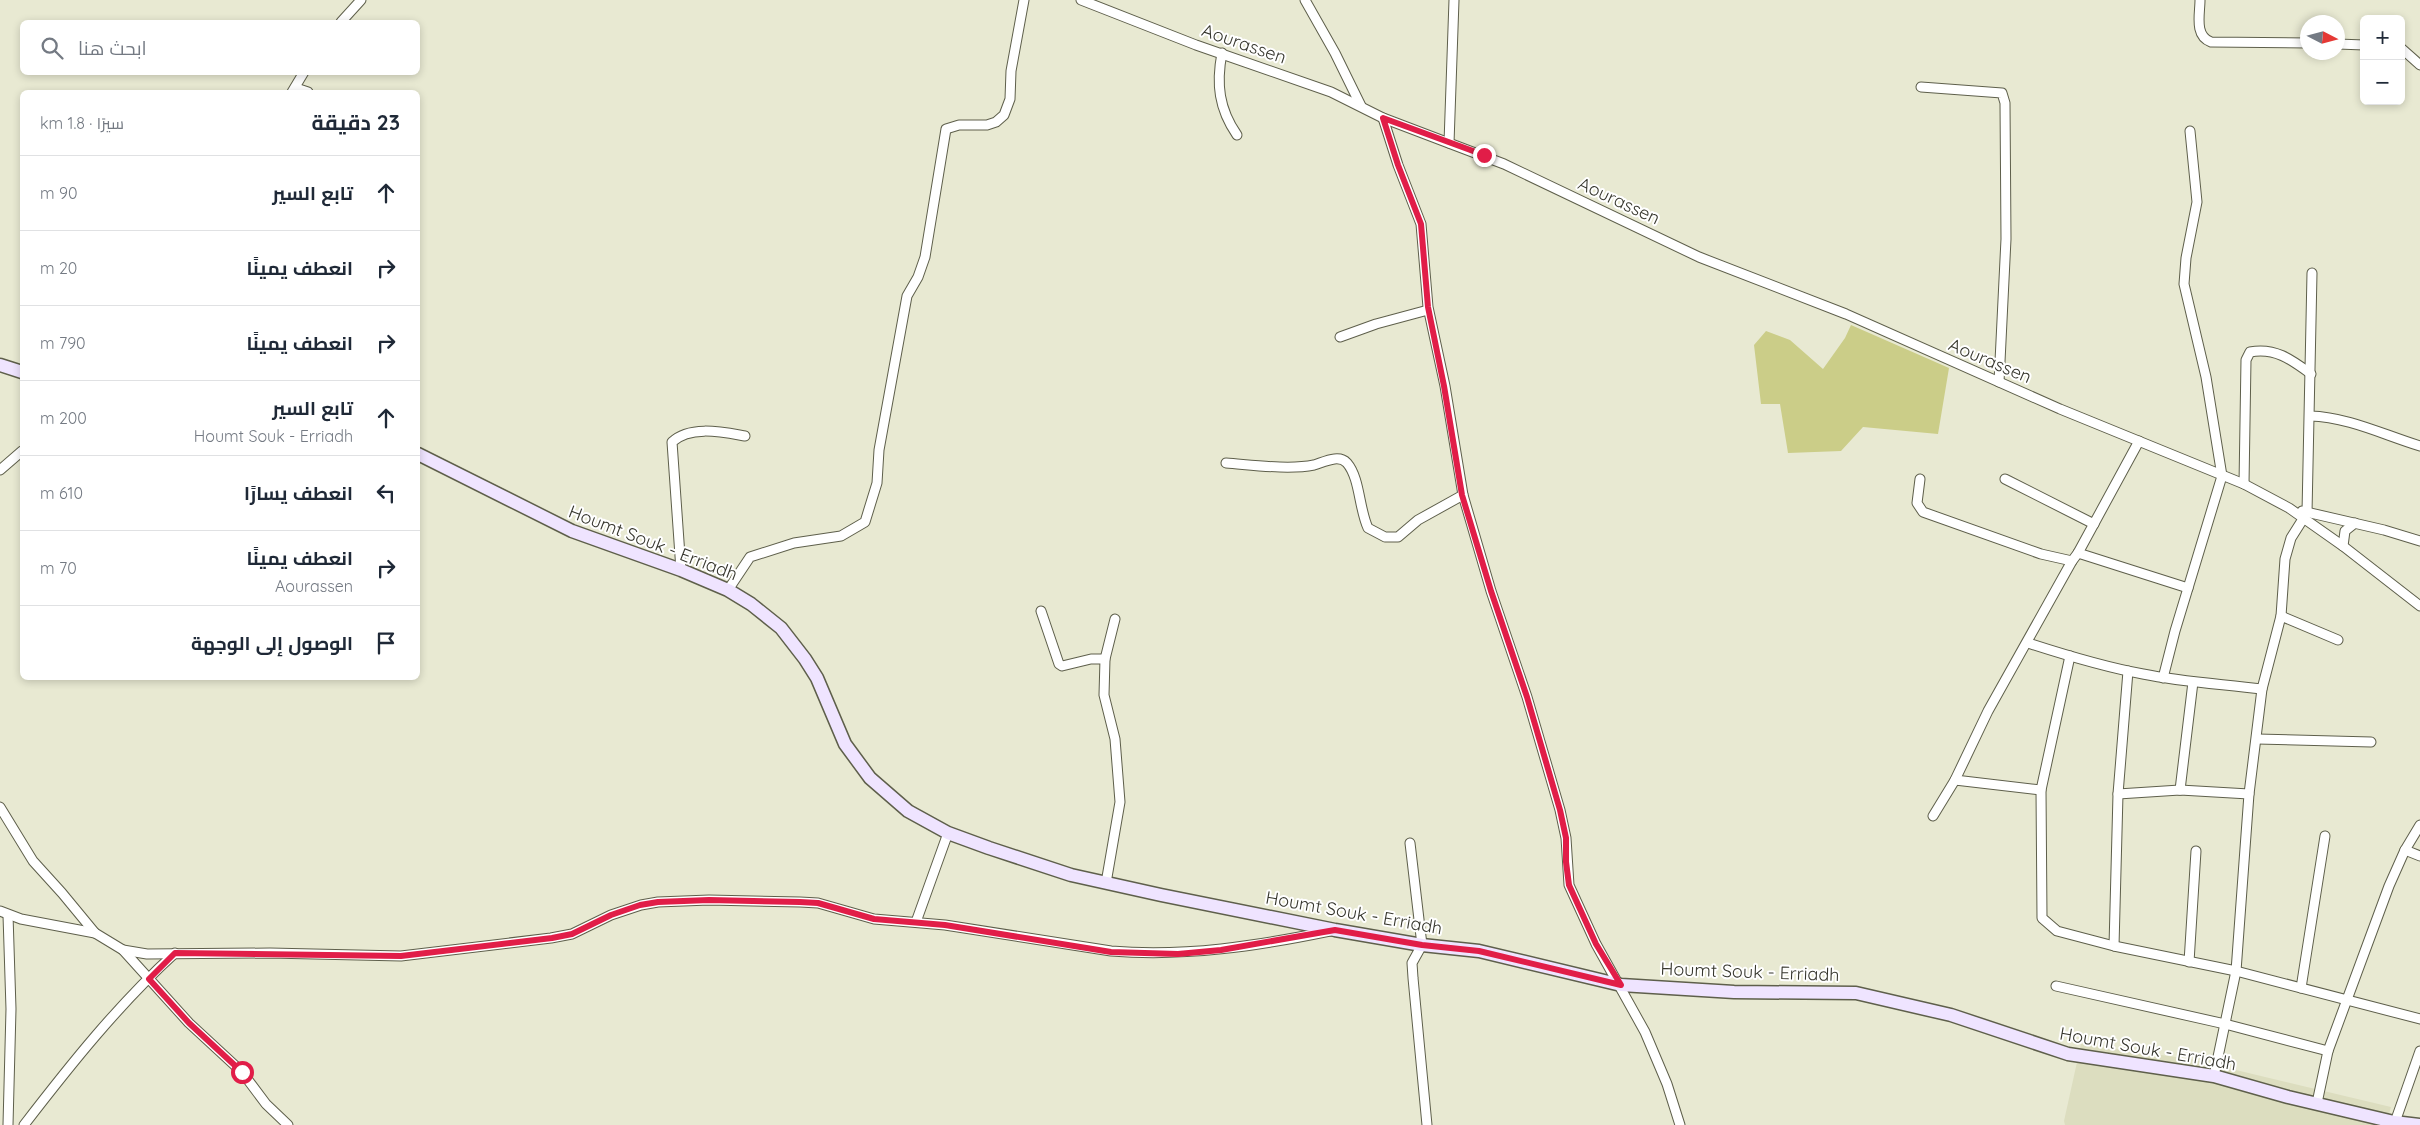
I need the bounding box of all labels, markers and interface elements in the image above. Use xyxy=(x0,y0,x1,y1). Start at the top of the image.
north arrow xyxy=(2300,15,2345,60)
map controls xyxy=(2360,15,2405,105)
button: + xyxy=(2360,15,2405,60)
street label: Aourassen xyxy=(1199,18,1289,69)
search box xyxy=(20,20,420,75)
icon: search xyxy=(38,34,66,62)
text: ابحث هنا xyxy=(78,36,147,60)
button: − xyxy=(2360,60,2405,105)
text: 23 دقيقة xyxy=(312,109,400,135)
text: سيرًا · 1.8 km xyxy=(40,113,124,133)
route end xyxy=(1473,144,1496,167)
street label: Aourassen xyxy=(1575,172,1664,230)
icon: ahead xyxy=(372,179,400,207)
text: تابع السير xyxy=(272,181,353,205)
text: 90 m xyxy=(40,183,77,203)
icon: right xyxy=(372,254,400,282)
text: انعطف يمينًا xyxy=(246,256,353,280)
text: 20 m xyxy=(40,258,77,278)
icon: right xyxy=(372,329,400,357)
text: انعطف يمينًا xyxy=(246,331,353,355)
text: 790 m xyxy=(40,333,86,353)
street label: Aourassen xyxy=(1945,333,2035,388)
text: تابع السير xyxy=(272,396,353,420)
icon: ahead xyxy=(372,404,400,432)
text: 200 m xyxy=(40,408,87,428)
text: Houmt Souk - Erriadh xyxy=(194,426,353,446)
icon: left xyxy=(372,479,400,507)
text: انعطف يسارًا xyxy=(244,481,353,505)
text: 610 m xyxy=(40,483,83,503)
street label: Houmt Souk - Erriadh xyxy=(565,500,741,585)
text: انعطف يمينًا xyxy=(246,546,353,570)
icon: right xyxy=(372,554,400,582)
text: 70 m xyxy=(40,558,77,578)
text: Aourassen xyxy=(275,576,353,596)
icon: arrive xyxy=(372,629,400,657)
text: الوصول إلى الوجهة xyxy=(191,631,353,655)
street label: Houmt Souk - Erriadh xyxy=(1264,886,1444,939)
street label: Houmt Souk - Erriadh xyxy=(1660,957,1840,986)
street label: Houmt Souk - Erriadh xyxy=(2058,1022,2238,1075)
route start xyxy=(231,1061,254,1084)

